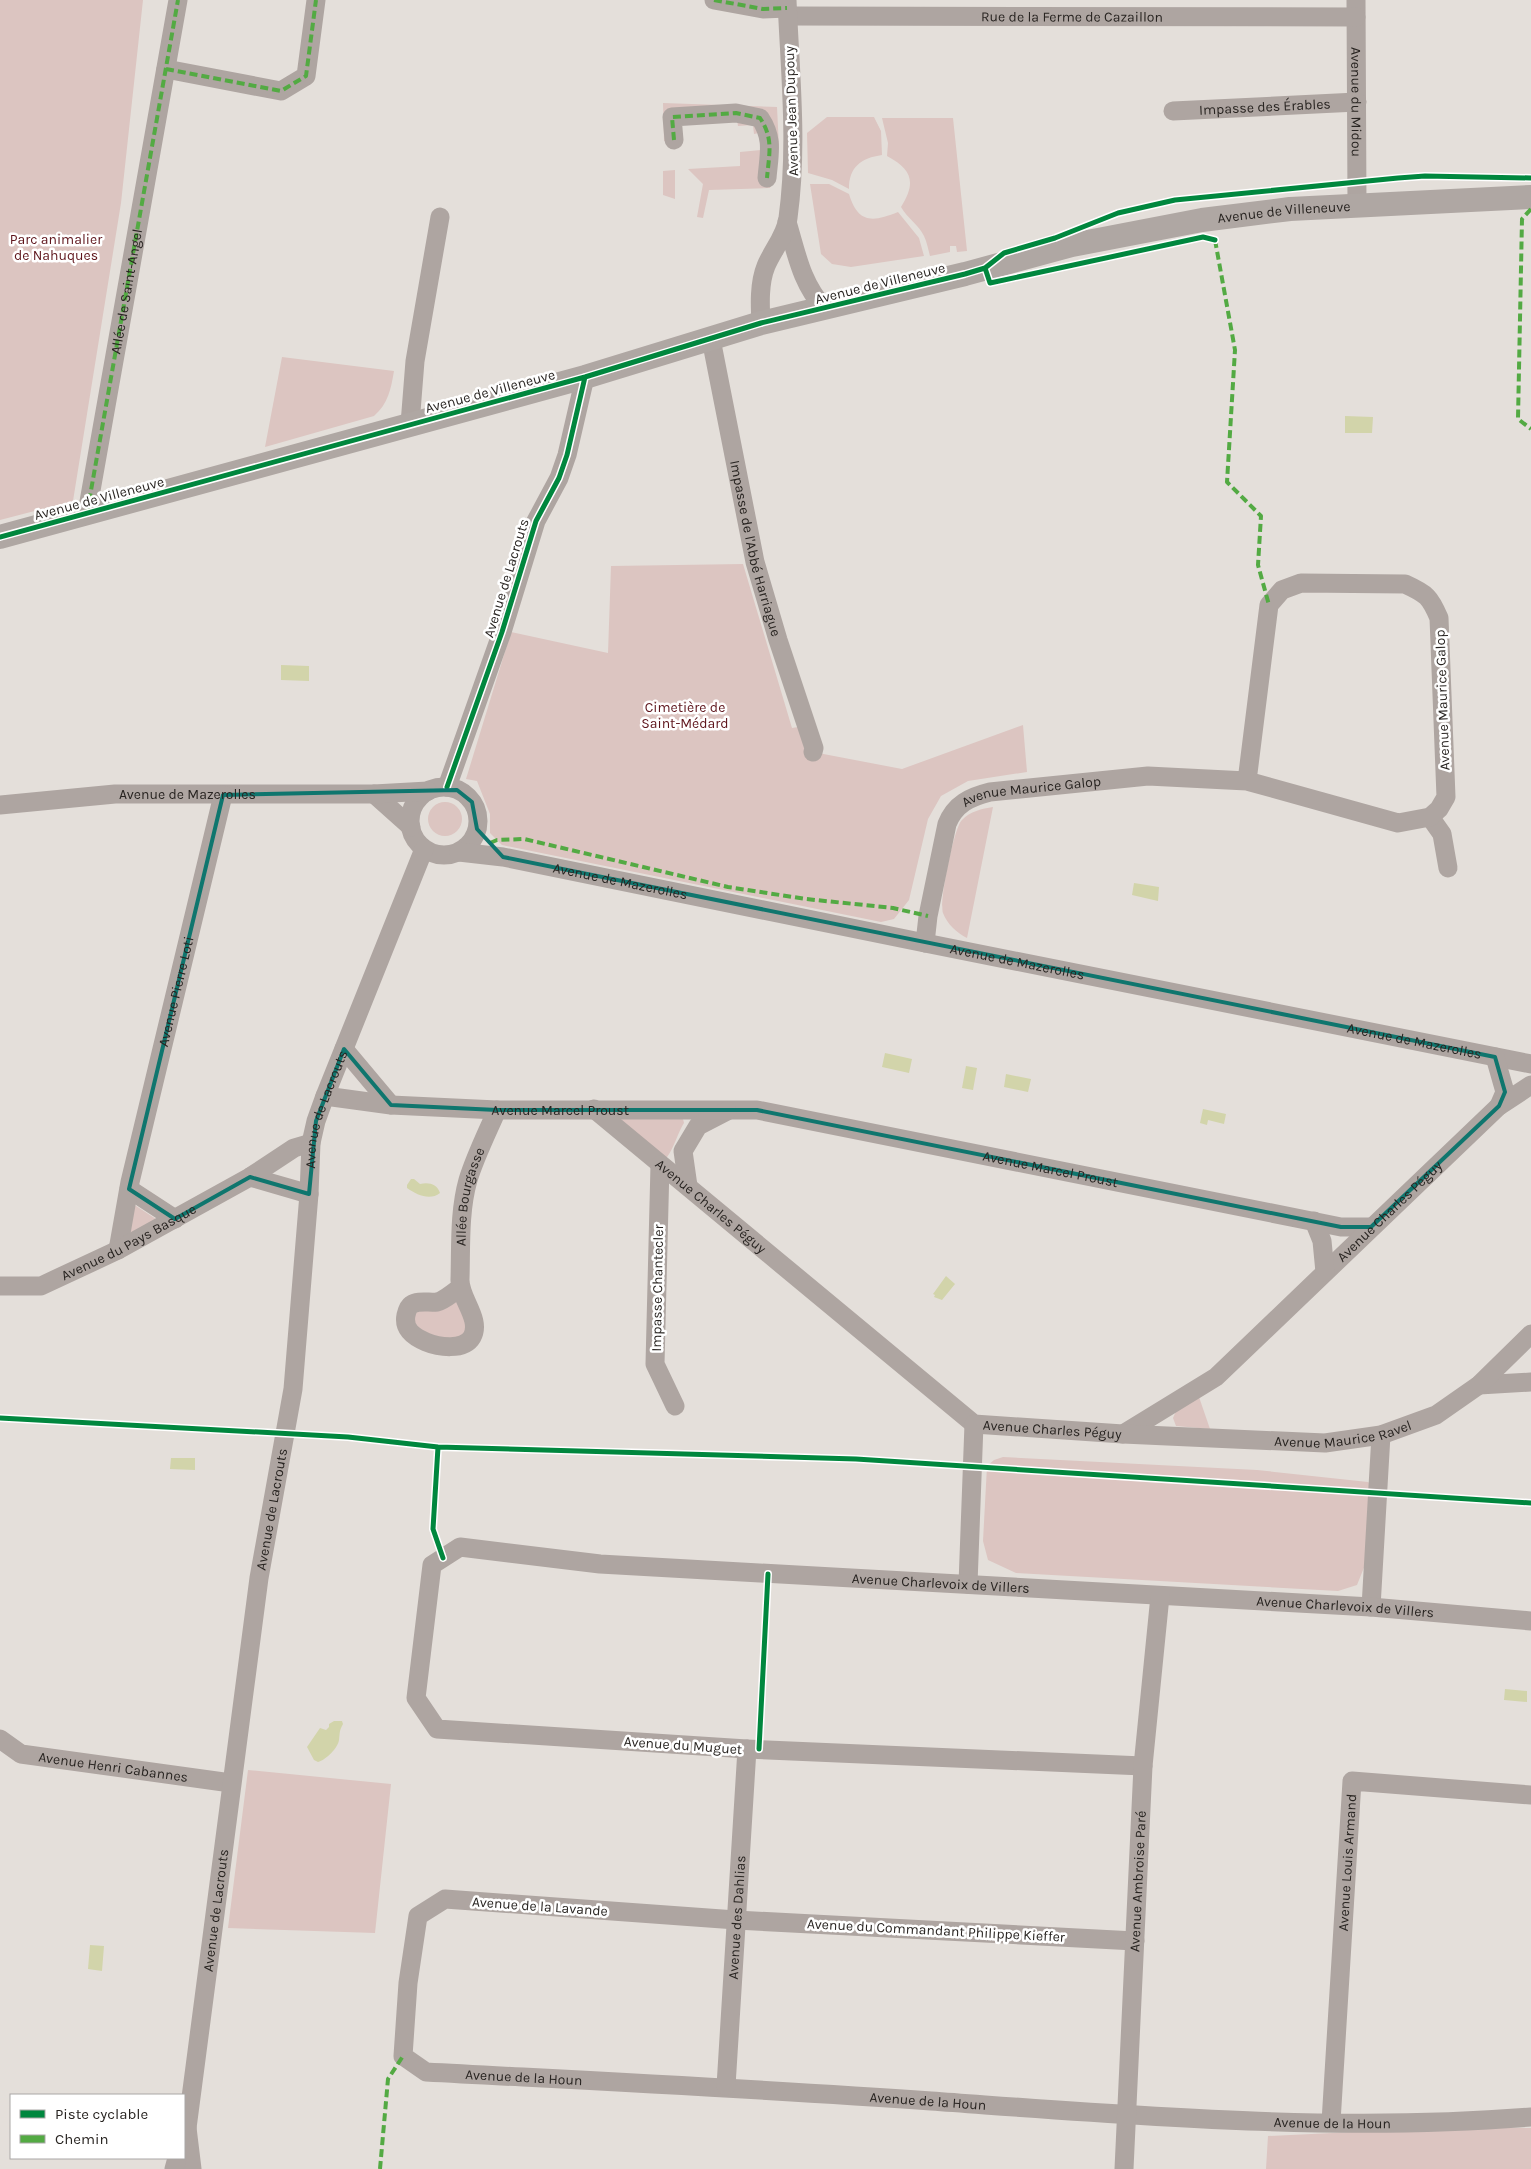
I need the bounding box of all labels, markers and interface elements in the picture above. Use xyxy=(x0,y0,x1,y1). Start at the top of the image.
street label: Rue de la Ferme de Cazaillon xyxy=(981,8,1163,26)
street label: Avenue Jean Dupouy xyxy=(781,45,802,176)
street label: Avenue du Midou xyxy=(1347,47,1365,157)
street label: Impasse des Érables xyxy=(1199,95,1331,119)
street label: Avenue de Villeneuve xyxy=(1216,198,1351,227)
street label: Allée de Saint-Angel xyxy=(107,228,146,356)
park label: Parc animalier de Nahuques xyxy=(10,231,103,264)
street label: Avenue de Villeneuve xyxy=(813,259,947,308)
street label: Avenue de Villeneuve xyxy=(423,366,557,417)
street label: Impasse de l'Abbé Harriague xyxy=(726,459,784,638)
street label: Avenue de Villeneuve xyxy=(32,473,166,524)
street label: Avenue de Lacrouts xyxy=(480,517,533,640)
street label: Avenue Maurice Galop xyxy=(1432,629,1453,771)
park label: Cimetière de Saint-Médard xyxy=(641,699,729,732)
street label: Avenue Maurice Galop xyxy=(958,773,1102,811)
street label: Avenue de Mazerolles xyxy=(119,786,256,803)
street label: Avenue de Mazerolles xyxy=(551,859,689,903)
street label: Avenue Pierre Loti xyxy=(155,935,198,1048)
street label: Avenue de Mazerolles xyxy=(948,940,1086,984)
street label: Avenue de Mazerolles xyxy=(1346,1019,1483,1063)
street label: Avenue de Lacrouts xyxy=(302,1048,352,1169)
street label: Avenue Marcel Proust xyxy=(491,1102,629,1119)
street label: Allée Bourgasse xyxy=(453,1145,488,1246)
street label: Avenue Marcel Proust xyxy=(981,1147,1119,1191)
street label: Avenue Charles Péguy xyxy=(652,1155,770,1258)
street label: Avenue Charles Péguy xyxy=(1334,1157,1446,1266)
street label: Avenue du Pays Basque xyxy=(58,1200,199,1284)
street label: Impasse Chantecler xyxy=(648,1223,667,1352)
street label: Avenue Charles Péguy xyxy=(982,1417,1123,1443)
street label: Avenue Maurice Ravel xyxy=(1274,1417,1414,1452)
street label: Avenue de Lacrouts xyxy=(253,1447,291,1572)
street label: Avenue Charlevoix de Villers xyxy=(851,1570,1030,1597)
street label: Avenue Charlevoix de Villers xyxy=(1256,1593,1435,1621)
street label: Avenue du Muguet xyxy=(623,1733,743,1758)
street label: Avenue Henri Cabannes xyxy=(37,1749,189,1786)
street label: Avenue Louis Armand xyxy=(1335,1793,1360,1932)
street label: Avenue Ambroise Paré xyxy=(1126,1810,1150,1952)
street label: Avenue de Lacrouts xyxy=(200,1848,232,1973)
street label: Avenue des Dahlias xyxy=(725,1855,749,1980)
street label: Avenue de la Lavande xyxy=(471,1893,608,1920)
street label: Avenue du Commandant Philippe Kieffer xyxy=(807,1915,1066,1946)
street label: Avenue de la Houn xyxy=(465,2066,583,2089)
street label: Avenue de la Houn xyxy=(869,2089,987,2114)
legend xyxy=(10,2094,185,2159)
text: Piste cyclable xyxy=(55,2105,148,2123)
street label: Avenue de la Houn xyxy=(1274,2114,1391,2132)
text: Chemin xyxy=(55,2130,109,2148)

